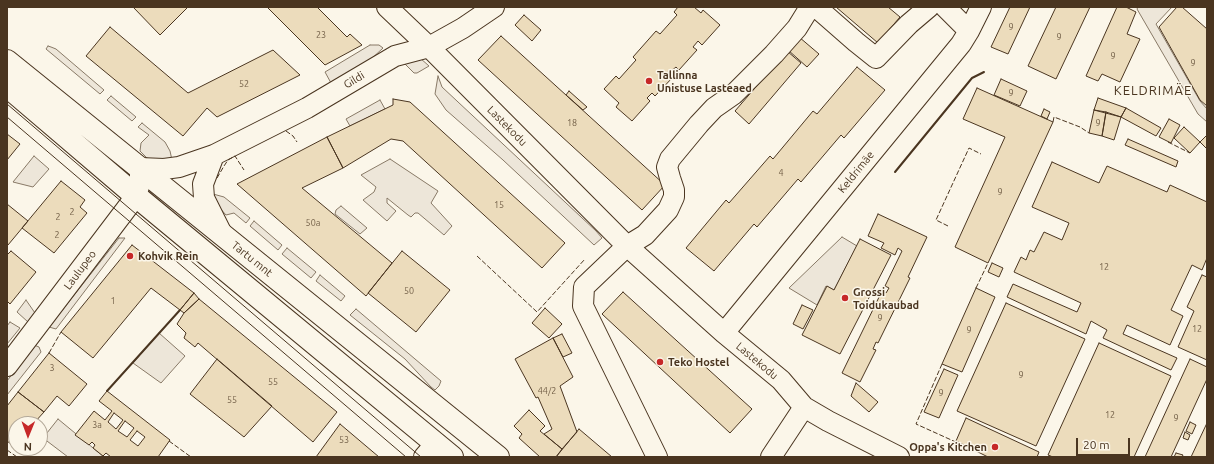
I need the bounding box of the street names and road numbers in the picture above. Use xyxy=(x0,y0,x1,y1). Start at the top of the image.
street label: Gildi xyxy=(341,69,367,91)
street label: Lastekodu xyxy=(484,103,530,149)
street label: Keldrimäe xyxy=(835,148,877,196)
street label: Tartu mnt xyxy=(229,239,275,279)
street label: Laulupeo xyxy=(61,248,99,292)
street label: Lastekodu xyxy=(733,340,781,382)

